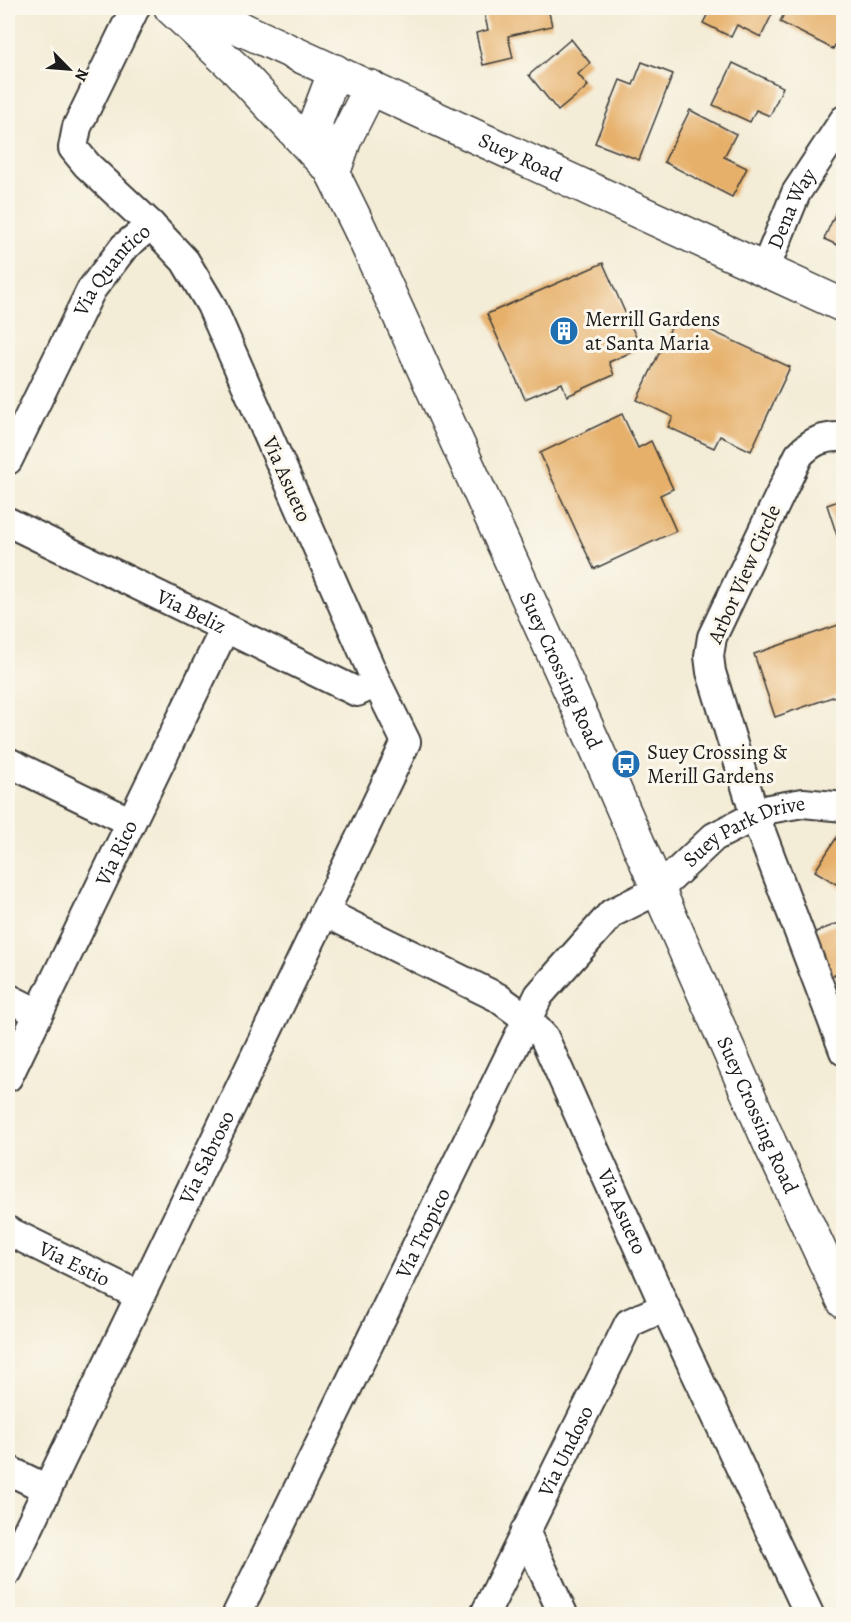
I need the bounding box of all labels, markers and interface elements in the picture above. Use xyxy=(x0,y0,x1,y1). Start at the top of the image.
north arrow xyxy=(39,39,99,99)
text: N xyxy=(69,65,94,85)
street label: Suey Road xyxy=(474,126,567,189)
street label: Dena Way xyxy=(761,162,823,253)
street label: Via Quantico xyxy=(66,217,156,321)
place label: Merrill Gardens at Santa Maria xyxy=(585,305,720,357)
building icon: Merrill Gardens at Santa Maria xyxy=(548,315,580,347)
street label: Via Asueto xyxy=(255,431,318,526)
street label: Arbor View Circle xyxy=(700,500,787,649)
street label: Via Beliz xyxy=(151,582,231,640)
street label: Suey Crossing Road xyxy=(513,587,609,754)
place label: Suey Crossing & Merill Gardens xyxy=(647,738,787,790)
bus stop icon: Suey Crossing & Merill Gardens xyxy=(610,748,642,780)
street label: Suey Park Drive xyxy=(677,789,807,873)
street label: Via Rico xyxy=(88,815,144,891)
street label: Suey Crossing Road xyxy=(710,1032,805,1199)
street label: Via Sabroso xyxy=(172,1106,241,1209)
street label: Via Asueto xyxy=(590,1163,654,1259)
street label: Via Tropico xyxy=(389,1183,457,1284)
street label: Via Estio xyxy=(33,1234,115,1293)
street label: Via Undoso xyxy=(531,1401,600,1502)

